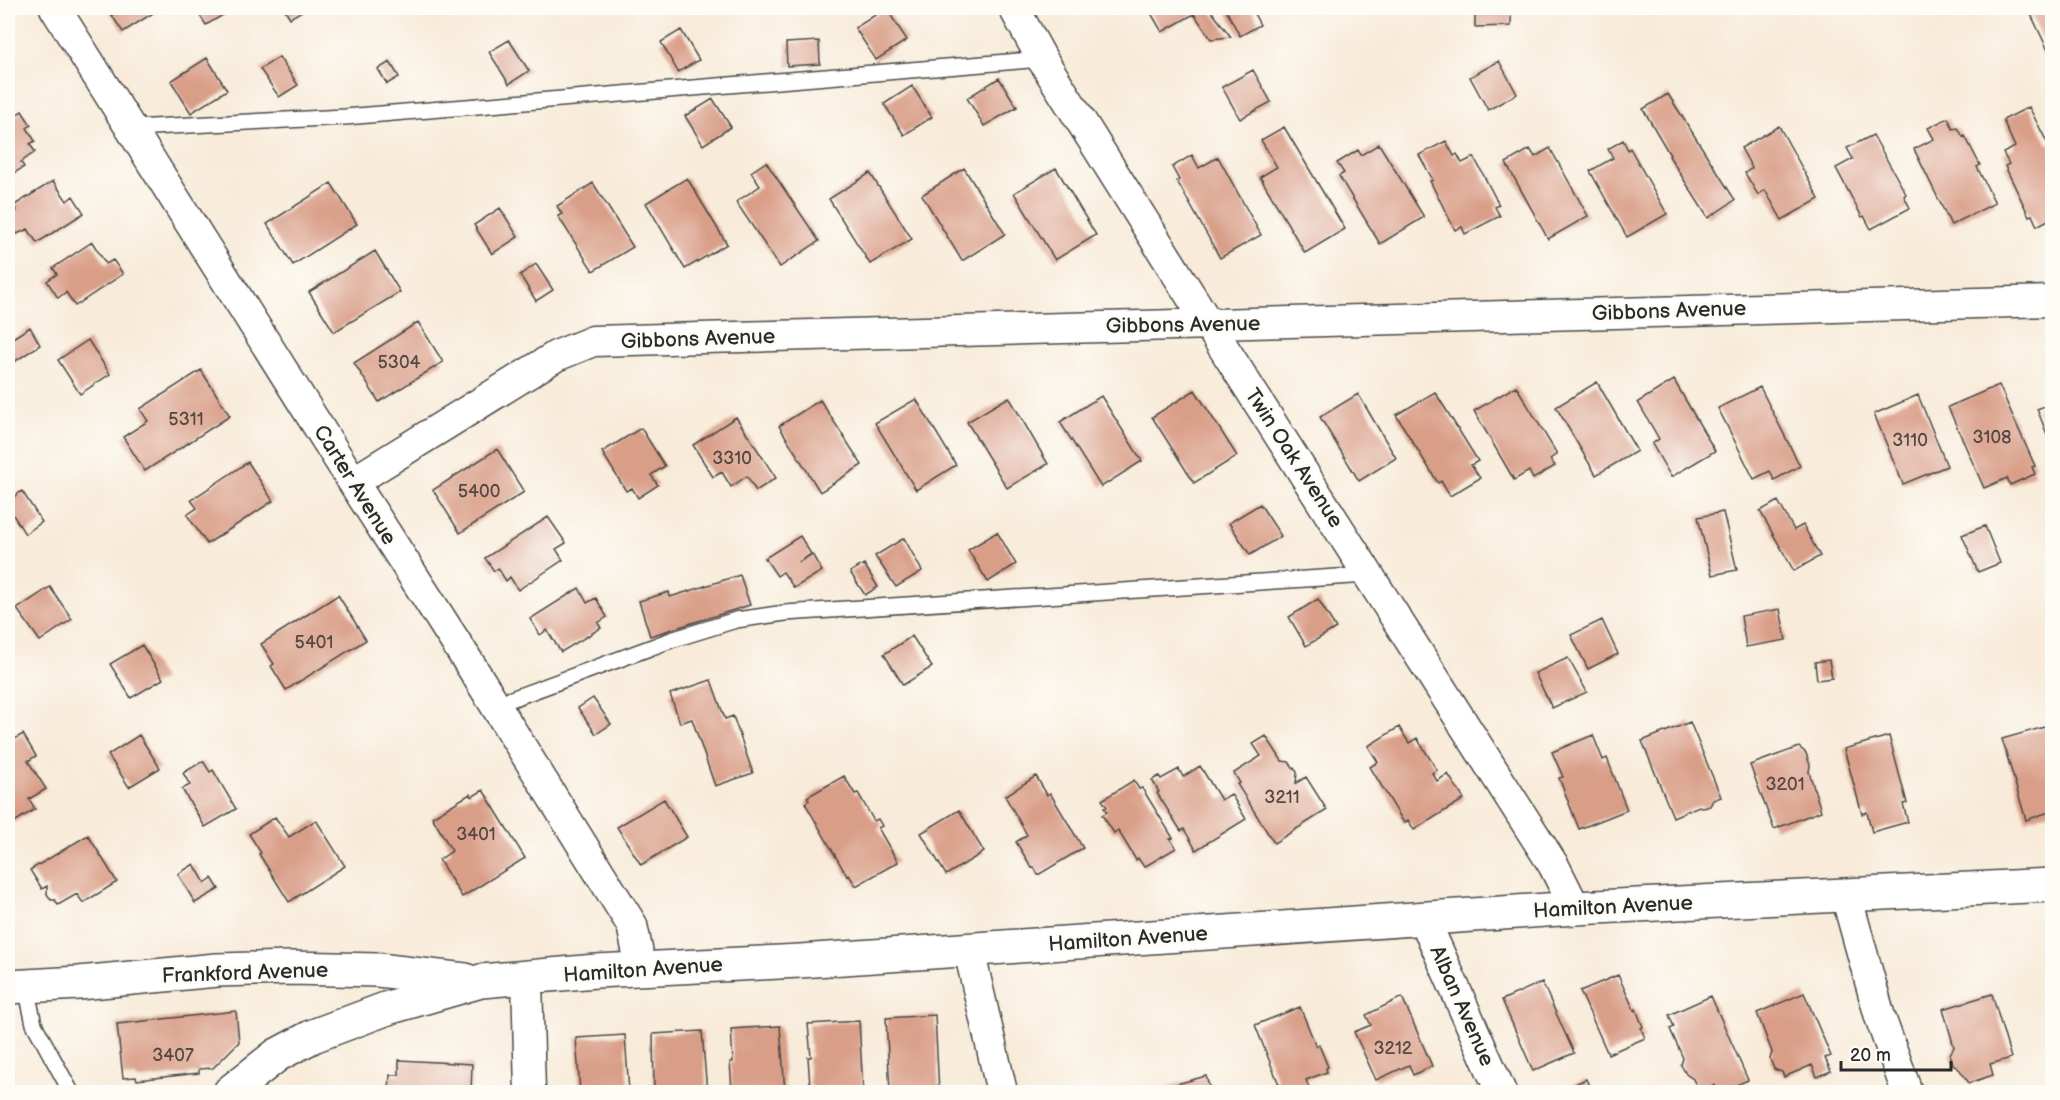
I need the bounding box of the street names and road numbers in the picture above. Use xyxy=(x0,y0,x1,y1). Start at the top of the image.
street label: Gibbons Avenue xyxy=(1591,296,1747,326)
street label: Gibbons Avenue xyxy=(1105,311,1261,339)
street label: Gibbons Avenue xyxy=(620,324,776,354)
street label: Twin Oak Avenue xyxy=(1240,384,1348,532)
street label: Carter Avenue xyxy=(308,420,402,550)
street label: Hamilton Avenue xyxy=(1532,890,1694,924)
street label: Hamilton Avenue xyxy=(1047,921,1209,957)
street label: Alban Avenue xyxy=(1424,942,1500,1070)
street label: Hamilton Avenue xyxy=(562,952,724,988)
street label: Frankford Avenue xyxy=(161,958,329,988)

